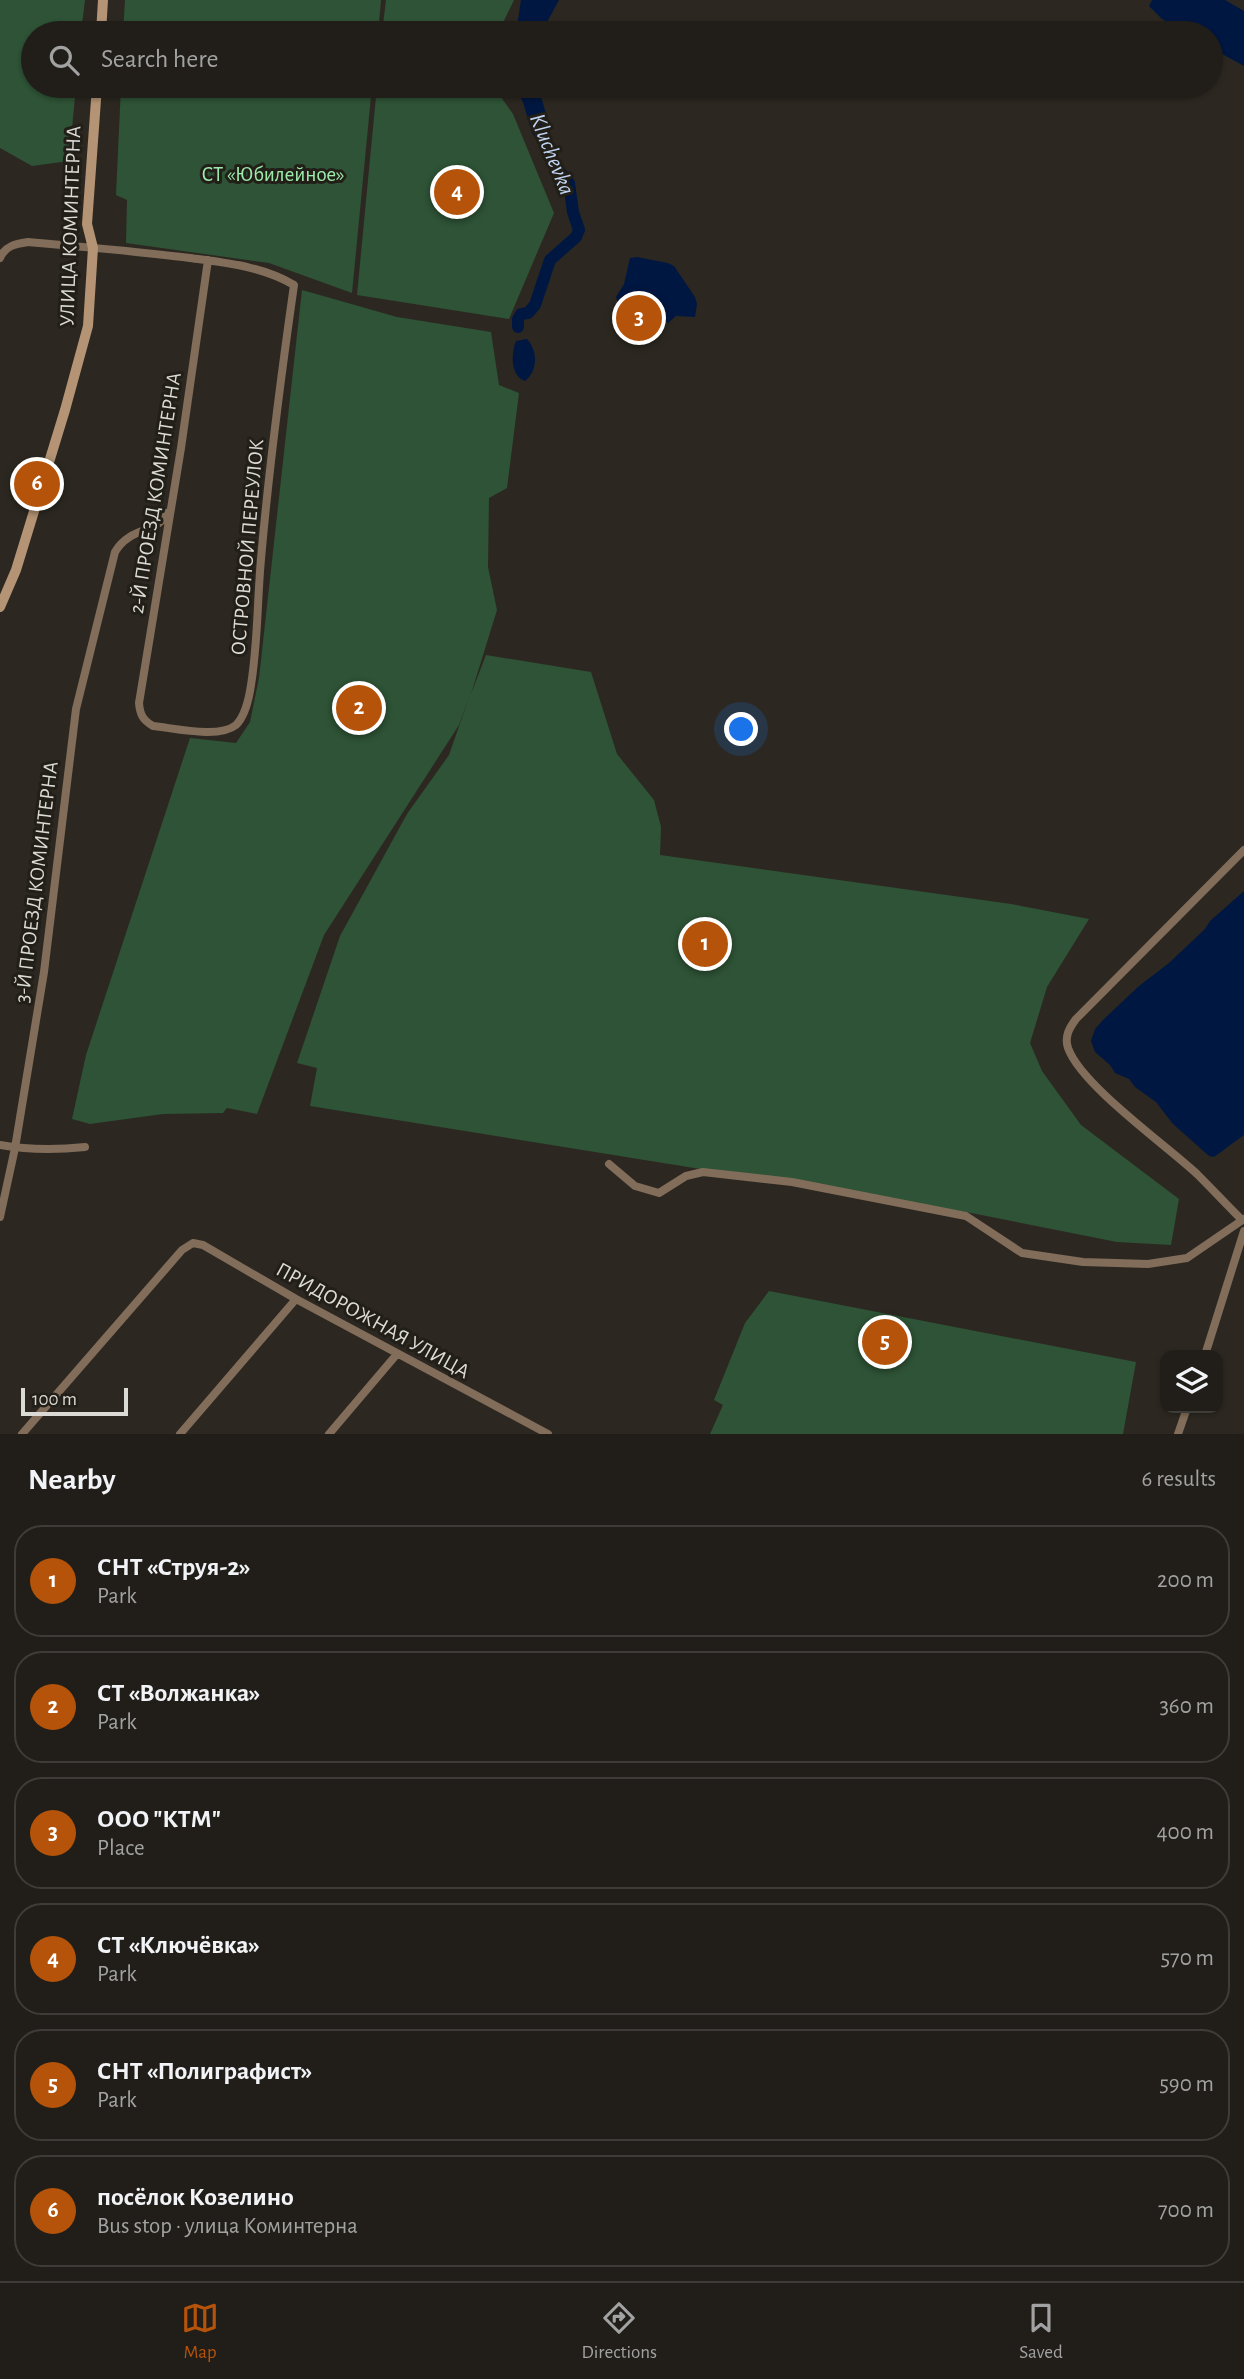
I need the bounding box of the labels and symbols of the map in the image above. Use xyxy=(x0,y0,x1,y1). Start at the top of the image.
water label: Kluchevka xyxy=(525,111,578,199)
street label: УЛИЦА КОМИНТЕРНА xyxy=(57,125,84,327)
park label: СТ «Юбилейное» xyxy=(201,164,345,185)
pin: 4 xyxy=(434,166,480,218)
pin: 3 xyxy=(616,292,662,344)
street label: 2-Й ПРОЕЗД КОМИНТЕРНА xyxy=(125,371,185,615)
street label: ОСТРОВНОЙ ПЕРЕУЛОК xyxy=(227,438,267,656)
pin: 6 xyxy=(14,458,60,510)
pin: 2 xyxy=(336,682,382,734)
your location xyxy=(724,712,758,746)
street label: 3-Й ПРОЕЗД КОМИНТЕРНА xyxy=(10,760,62,1004)
pin: 1 xyxy=(682,918,728,970)
street label: ПРИДОРОЖНАЯ УЛИЦА xyxy=(273,1259,473,1382)
pin: 5 xyxy=(862,1316,908,1368)
scale bar xyxy=(21,1385,128,1417)

